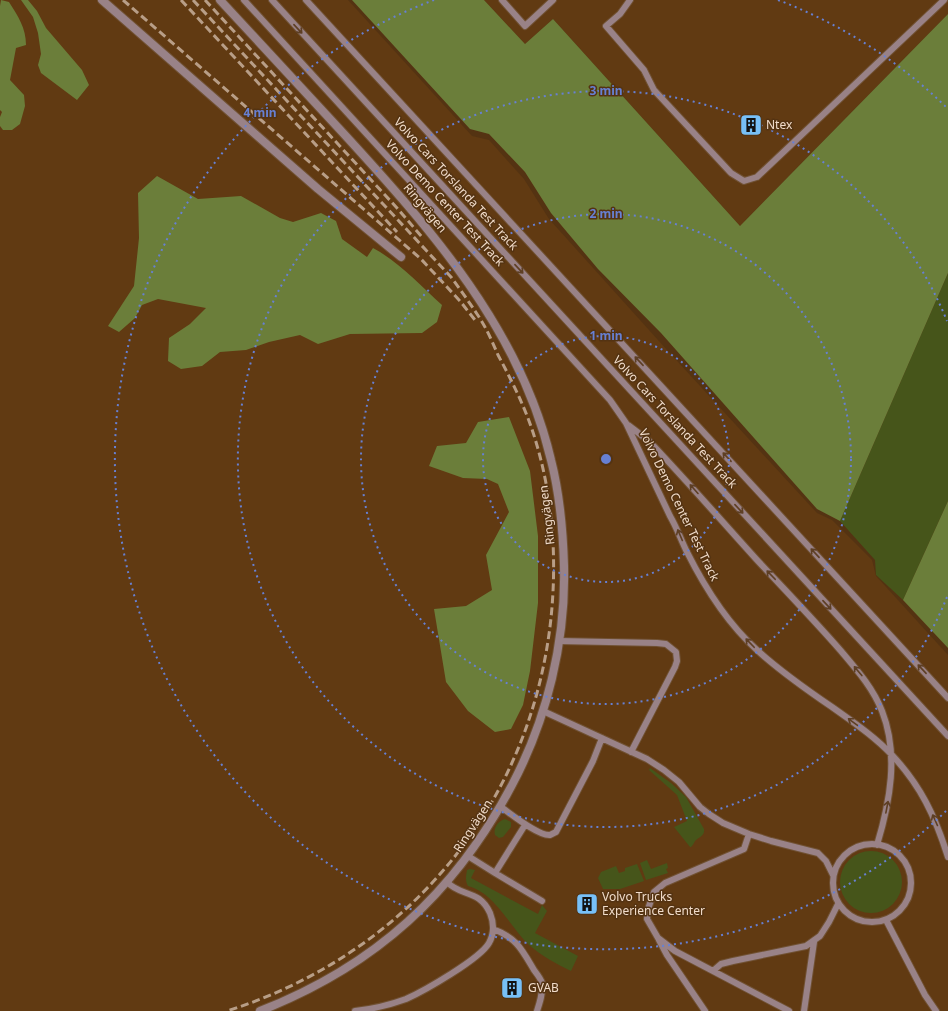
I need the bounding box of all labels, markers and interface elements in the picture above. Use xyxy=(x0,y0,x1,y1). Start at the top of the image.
one-way arrow xyxy=(294,24,303,34)
text: 3 min xyxy=(589,82,623,99)
text: 4 min xyxy=(243,104,277,121)
building icon: Ntex xyxy=(738,112,764,138)
street label: Volvo Cars Torslanda Test Track xyxy=(390,114,523,254)
place label: Ntex xyxy=(766,116,793,133)
street label: Volvo Demo Center Test Track xyxy=(382,136,509,270)
street label: Ringvägen xyxy=(400,179,451,236)
text: 2 min xyxy=(589,205,623,222)
one-way arrow xyxy=(514,264,524,274)
text: 1 min xyxy=(589,327,623,344)
street label: Volvo Cars Torslanda Test Track xyxy=(609,352,742,492)
one-way arrow xyxy=(634,356,643,367)
street label: Volvo Demo Center Test Track xyxy=(635,426,724,584)
centre of rings xyxy=(599,452,613,466)
one-way arrow xyxy=(722,452,731,462)
street label: Ringvägen xyxy=(534,484,559,546)
one-way arrow xyxy=(689,484,699,494)
one-way arrow xyxy=(735,504,744,514)
one-way arrow xyxy=(675,529,683,541)
one-way arrow xyxy=(810,548,819,558)
one-way arrow xyxy=(767,570,776,580)
one-way arrow xyxy=(823,599,832,610)
one-way arrow xyxy=(745,638,755,648)
one-way arrow xyxy=(917,664,926,674)
one-way arrow xyxy=(854,666,863,677)
one-way arrow xyxy=(848,718,859,726)
street label: Ringvägen xyxy=(449,796,496,855)
one-way arrow xyxy=(883,801,891,814)
one-way arrow xyxy=(931,815,939,827)
place label: Volvo Trucks Experience Center xyxy=(602,888,705,919)
building icon: Volvo Trucks Experience Center xyxy=(574,891,600,917)
building icon: GVAB xyxy=(499,975,525,1001)
place label: GVAB xyxy=(528,979,559,996)

